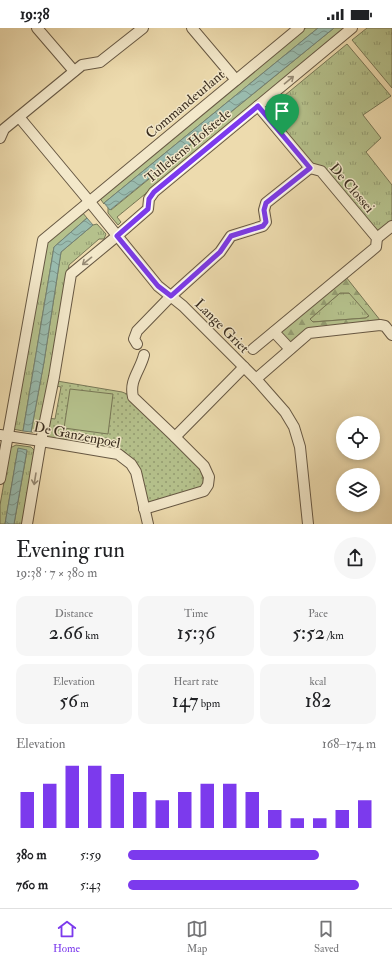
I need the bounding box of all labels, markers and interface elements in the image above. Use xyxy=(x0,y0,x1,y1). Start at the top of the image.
text: 19:38 xyxy=(20,5,50,24)
street label: Commandeurlant xyxy=(142,66,228,142)
one-way arrow xyxy=(284,76,294,85)
pin xyxy=(265,94,299,135)
icon: arrive xyxy=(271,100,293,122)
street label: Tullekens Hofstede xyxy=(142,105,235,187)
street label: De Clossei xyxy=(326,160,378,216)
one-way arrow xyxy=(82,256,93,265)
street label: Lange Griet xyxy=(191,295,253,357)
map controls xyxy=(336,416,380,512)
button: locate xyxy=(336,416,380,460)
street label: De Ganzenpoel xyxy=(32,418,122,453)
button: layers xyxy=(336,468,380,512)
one-way arrow xyxy=(30,472,38,485)
text: Evening run xyxy=(16,536,125,564)
button: share xyxy=(334,537,376,579)
text: 19:38 · 7 × 380 m xyxy=(16,565,97,581)
text: Distance xyxy=(55,607,93,620)
text: Time xyxy=(184,607,208,620)
text: Pace xyxy=(308,607,328,620)
text: 2.66 xyxy=(49,620,83,645)
text: 15:36 xyxy=(177,620,215,645)
text: 5:52 xyxy=(292,620,325,645)
text: km xyxy=(83,629,99,642)
text: /km xyxy=(325,629,344,642)
text: Elevation xyxy=(53,675,95,688)
text: Heart rate xyxy=(174,675,218,688)
text: kcal xyxy=(310,675,326,688)
text: 56 xyxy=(59,688,78,713)
text: 147 xyxy=(172,688,198,713)
text: 182 xyxy=(305,688,331,713)
text: m xyxy=(78,697,89,710)
text: bpm xyxy=(198,697,220,710)
text: Elevation xyxy=(16,736,66,752)
text: 168–174 m xyxy=(322,736,376,752)
text: 380 m xyxy=(16,847,47,863)
text: 5:59 xyxy=(80,847,101,863)
text: 760 m xyxy=(16,877,48,893)
text: 5:43 xyxy=(80,877,101,893)
tab: Home xyxy=(53,918,80,955)
tab: Map xyxy=(186,918,208,955)
tab: Saved xyxy=(314,918,339,955)

